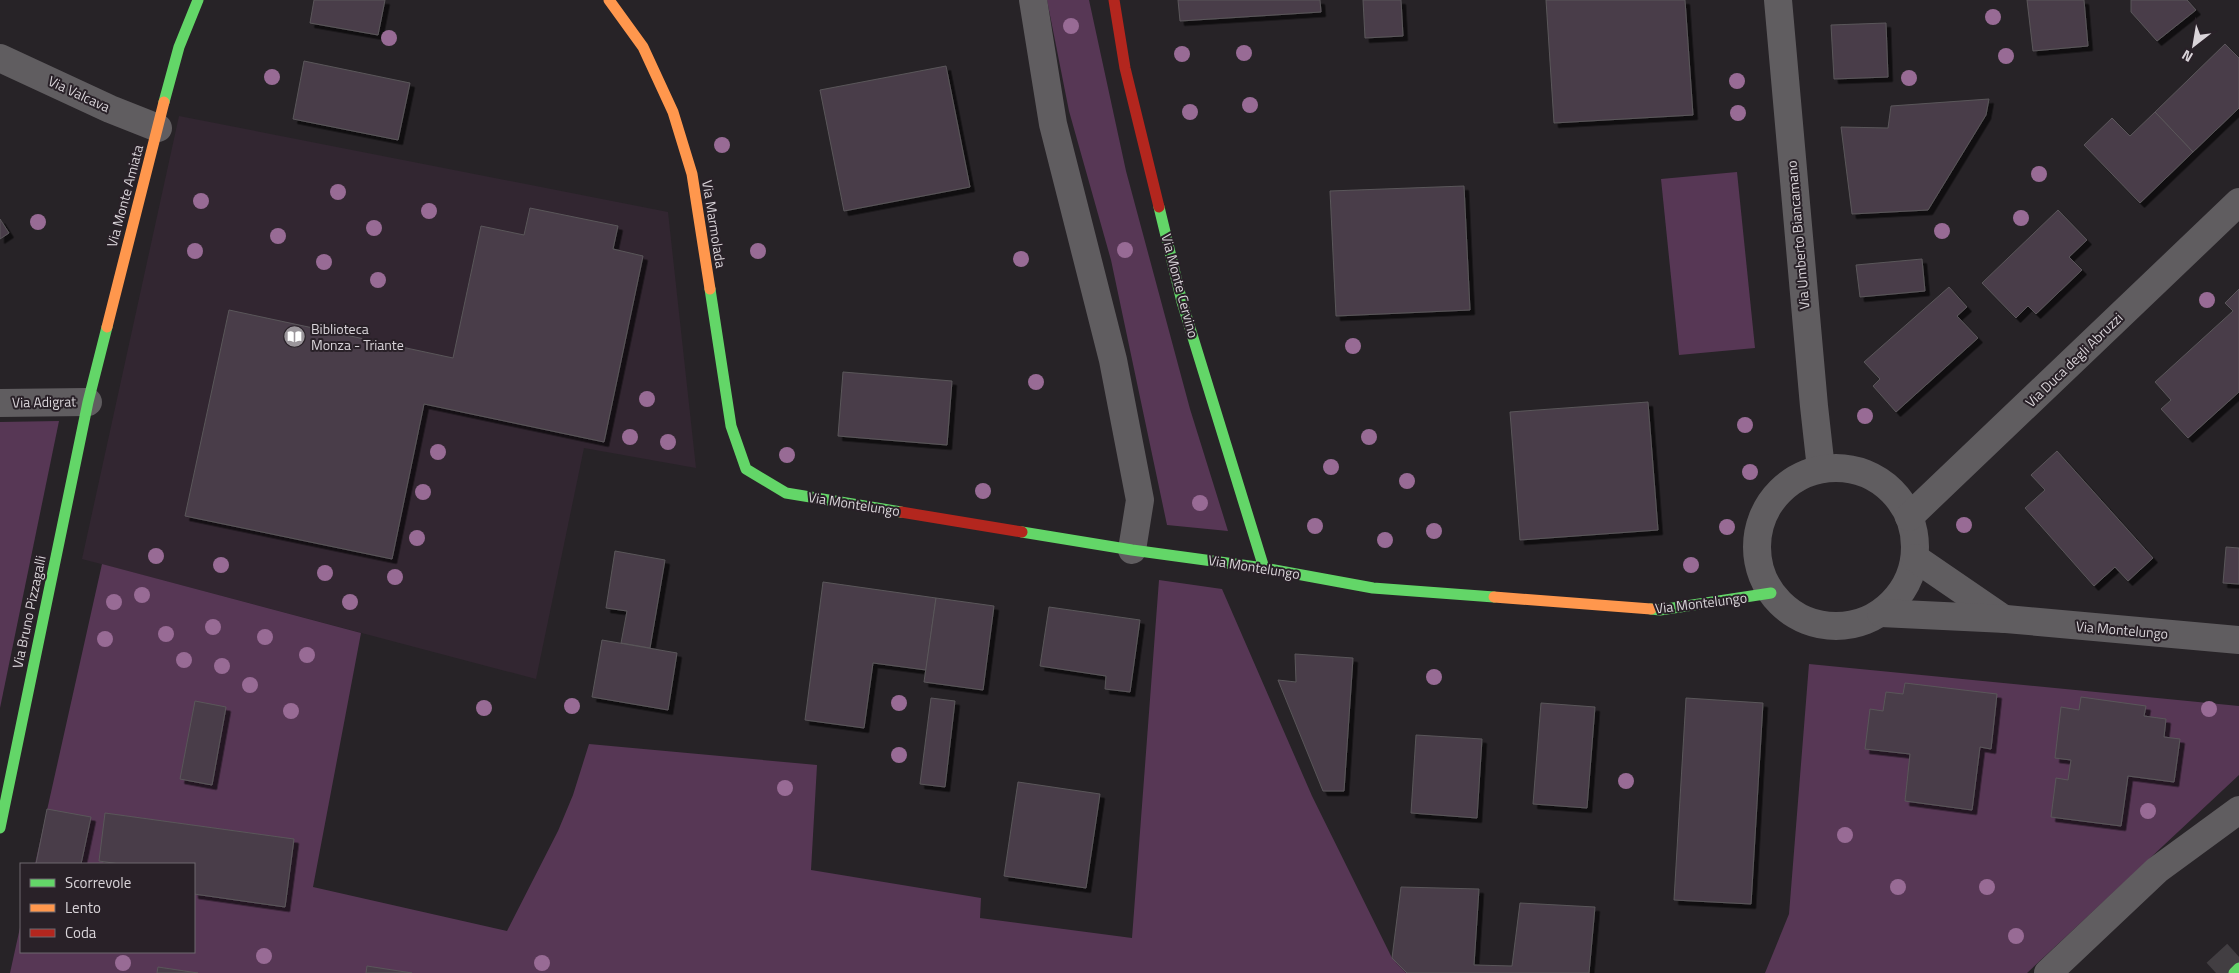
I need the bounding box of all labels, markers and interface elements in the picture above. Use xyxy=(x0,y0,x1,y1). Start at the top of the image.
north arrow xyxy=(2169,20,2219,70)
text: N xyxy=(2177,45,2197,68)
street label: Via Valcava xyxy=(45,70,114,117)
street label: Via Monte Amiata xyxy=(101,142,148,249)
street label: Via Umberto Biancamano xyxy=(1781,160,1814,311)
street label: Via Marmolada xyxy=(697,178,732,269)
street label: Via Monte Cervino xyxy=(1156,231,1204,340)
street label: Via Duca degli Abruzzi xyxy=(2020,307,2127,412)
place label: Biblioteca Monza - Triante xyxy=(311,318,404,355)
library icon: Biblioteca Monza - Triante xyxy=(283,325,307,349)
street label: Via Adigrat xyxy=(12,390,76,413)
street label: Via Montelungo xyxy=(807,486,901,521)
street label: Via Montelungo xyxy=(1207,549,1301,584)
street label: Via Bruno Pizzagalli xyxy=(6,553,51,670)
street label: Via Montelungo xyxy=(1654,586,1748,619)
street label: Via Montelungo xyxy=(2075,615,2169,644)
legend xyxy=(20,863,195,953)
text: Scorrevole xyxy=(65,871,131,894)
text: Lento xyxy=(65,896,101,919)
text: Coda xyxy=(65,921,97,944)

